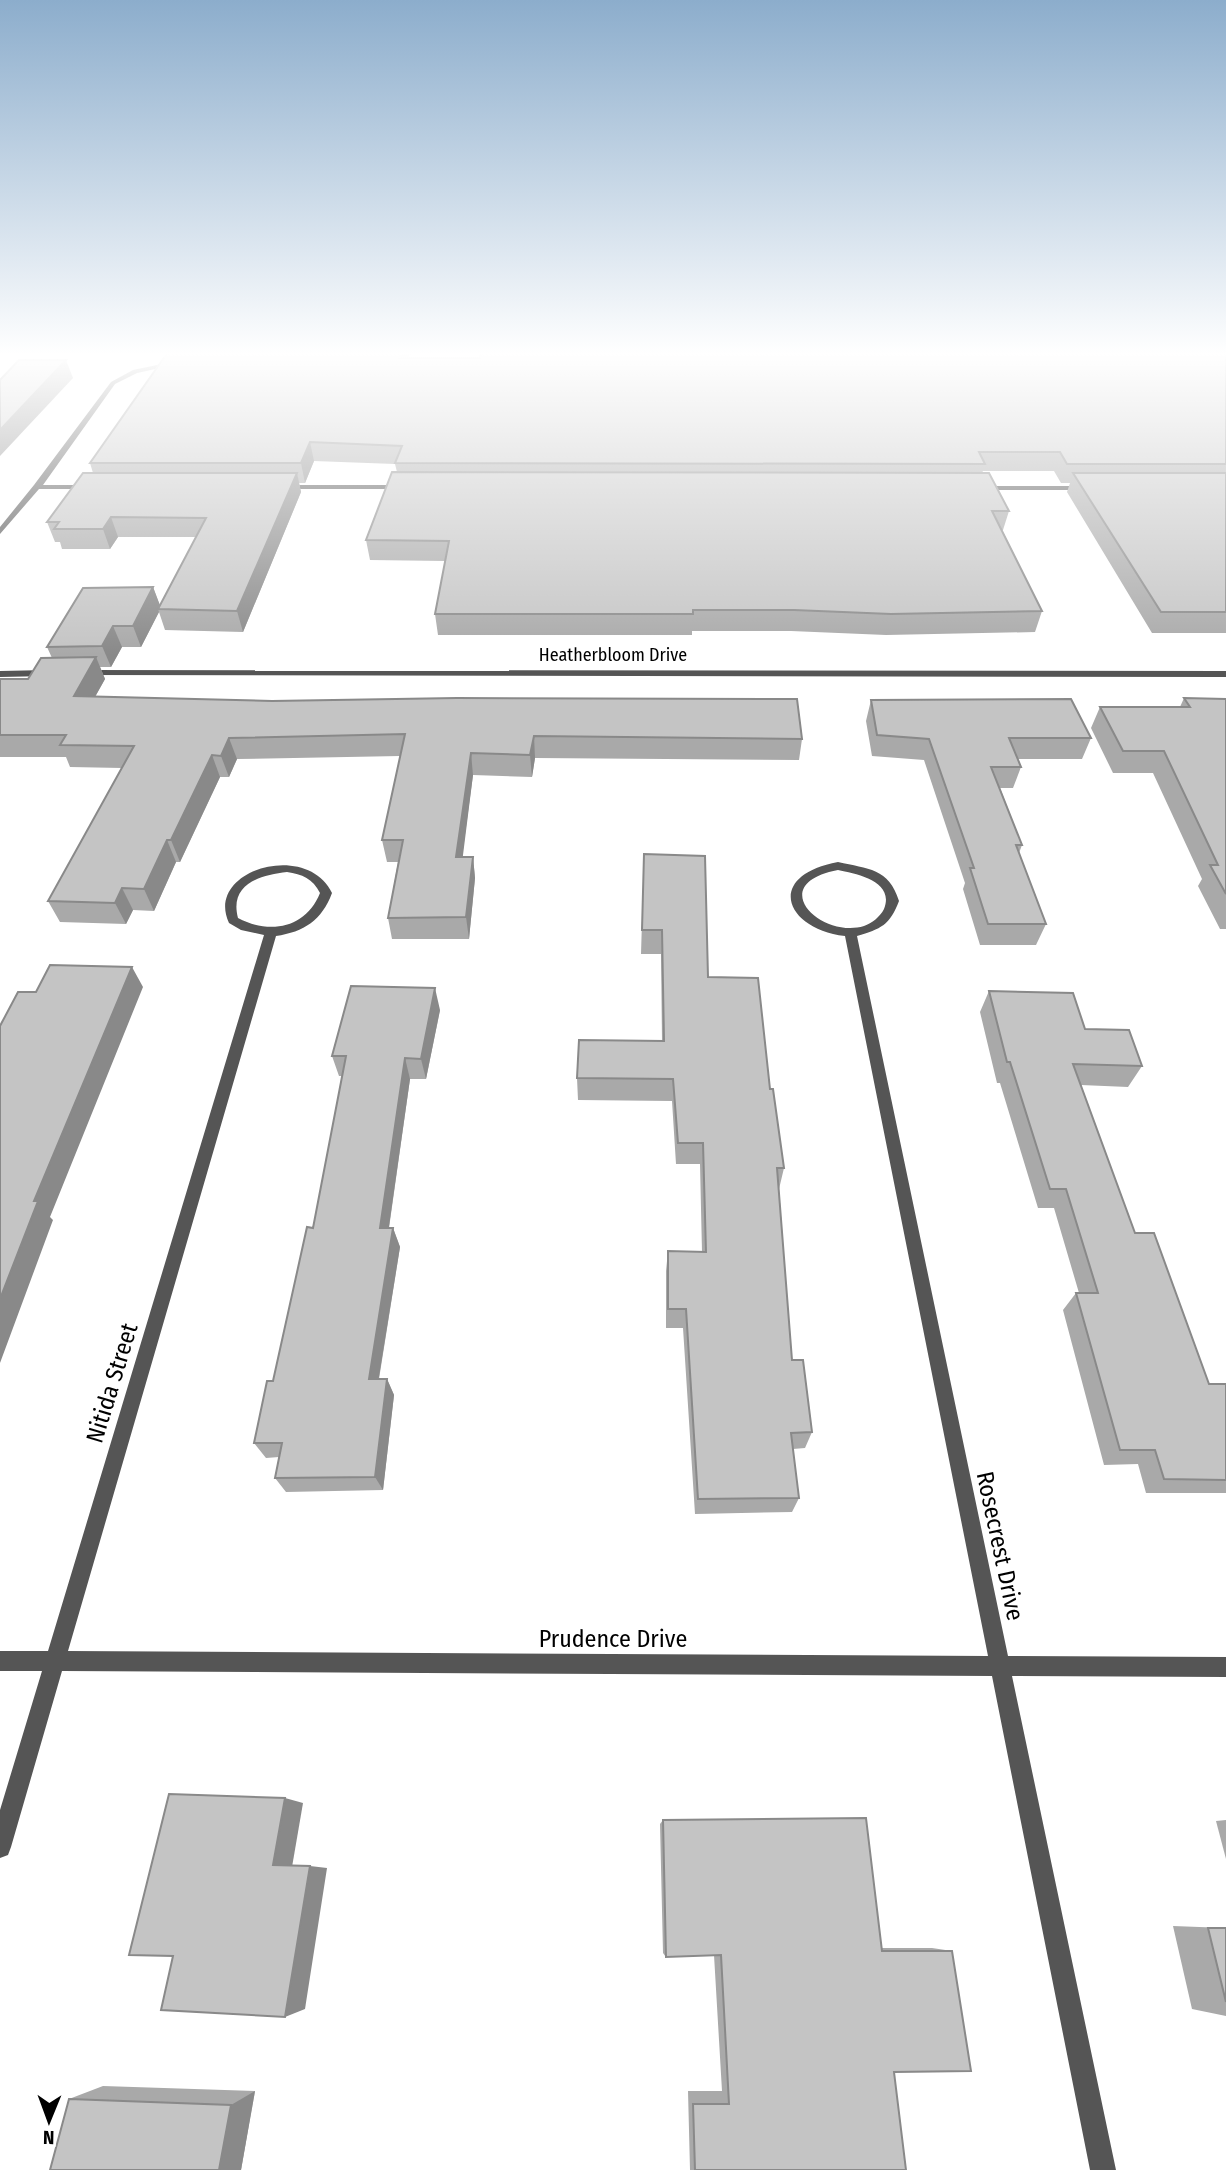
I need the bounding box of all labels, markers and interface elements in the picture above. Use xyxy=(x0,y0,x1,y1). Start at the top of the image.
street label: Heatherbloom Drive xyxy=(539,644,687,666)
street label: Nitida Street xyxy=(81,1320,144,1446)
street label: Rosecrest Drive xyxy=(971,1469,1029,1623)
street label: Prudence Drive xyxy=(539,1625,687,1653)
north arrow xyxy=(14,2086,84,2156)
text: N xyxy=(43,2126,55,2149)

